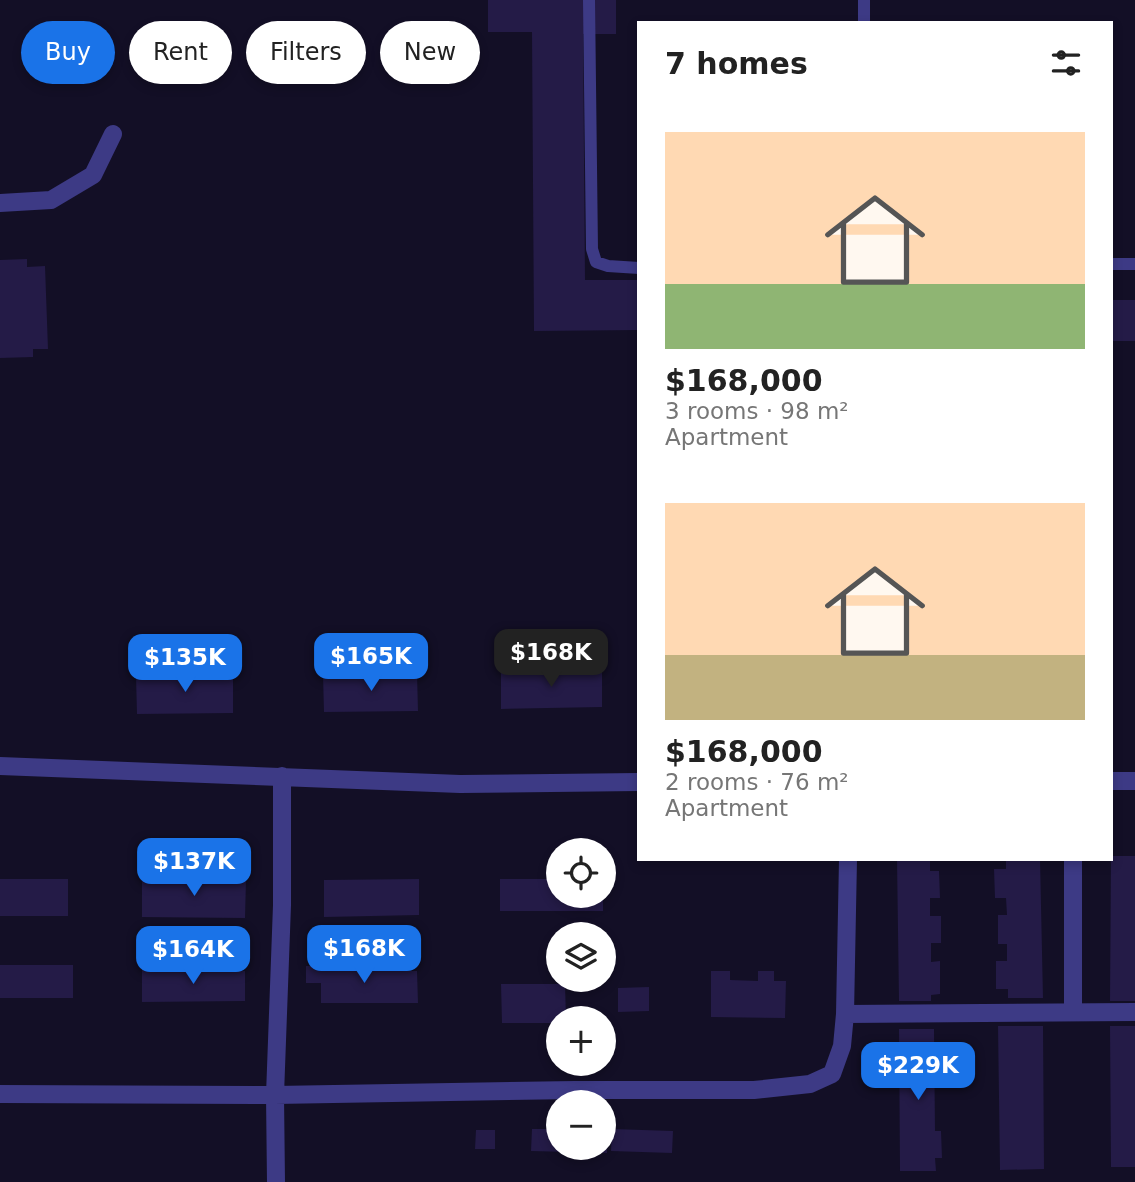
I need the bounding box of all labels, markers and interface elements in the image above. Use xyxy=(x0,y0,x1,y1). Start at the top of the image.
chip: Buy xyxy=(21,21,115,84)
chip: Rent xyxy=(129,21,232,84)
chip: Filters xyxy=(246,21,366,84)
chip: New xyxy=(380,21,480,84)
icon: filters xyxy=(1047,44,1085,82)
text: 7 homes xyxy=(665,46,808,81)
icon: home xyxy=(812,177,938,303)
text: $168,000 xyxy=(665,363,823,398)
text: 3 rooms · 98 m² xyxy=(665,398,849,424)
text: Apartment xyxy=(665,424,788,450)
icon: home xyxy=(812,548,938,674)
pin: $168K xyxy=(502,630,600,689)
pin: $135K xyxy=(136,634,234,694)
pin: $165K xyxy=(322,634,420,693)
text: $168K xyxy=(510,639,592,665)
text: $165K xyxy=(330,643,412,669)
text: $135K xyxy=(144,644,226,670)
text: $168,000 xyxy=(665,734,823,769)
text: 2 rooms · 76 m² xyxy=(665,769,849,795)
text: Apartment xyxy=(665,795,788,821)
pin: $137K xyxy=(145,838,243,898)
map controls xyxy=(546,838,616,1160)
button: locate xyxy=(546,838,616,908)
text: $137K xyxy=(153,848,235,874)
button: layers xyxy=(546,922,616,992)
pin: $164K xyxy=(144,926,242,986)
pin: $168K xyxy=(315,926,413,985)
text: $168K xyxy=(323,935,405,961)
text: $164K xyxy=(152,936,234,962)
button: + xyxy=(546,1006,616,1076)
pin: $229K xyxy=(869,1042,967,1102)
text: $229K xyxy=(877,1052,959,1078)
button: − xyxy=(546,1090,616,1160)

